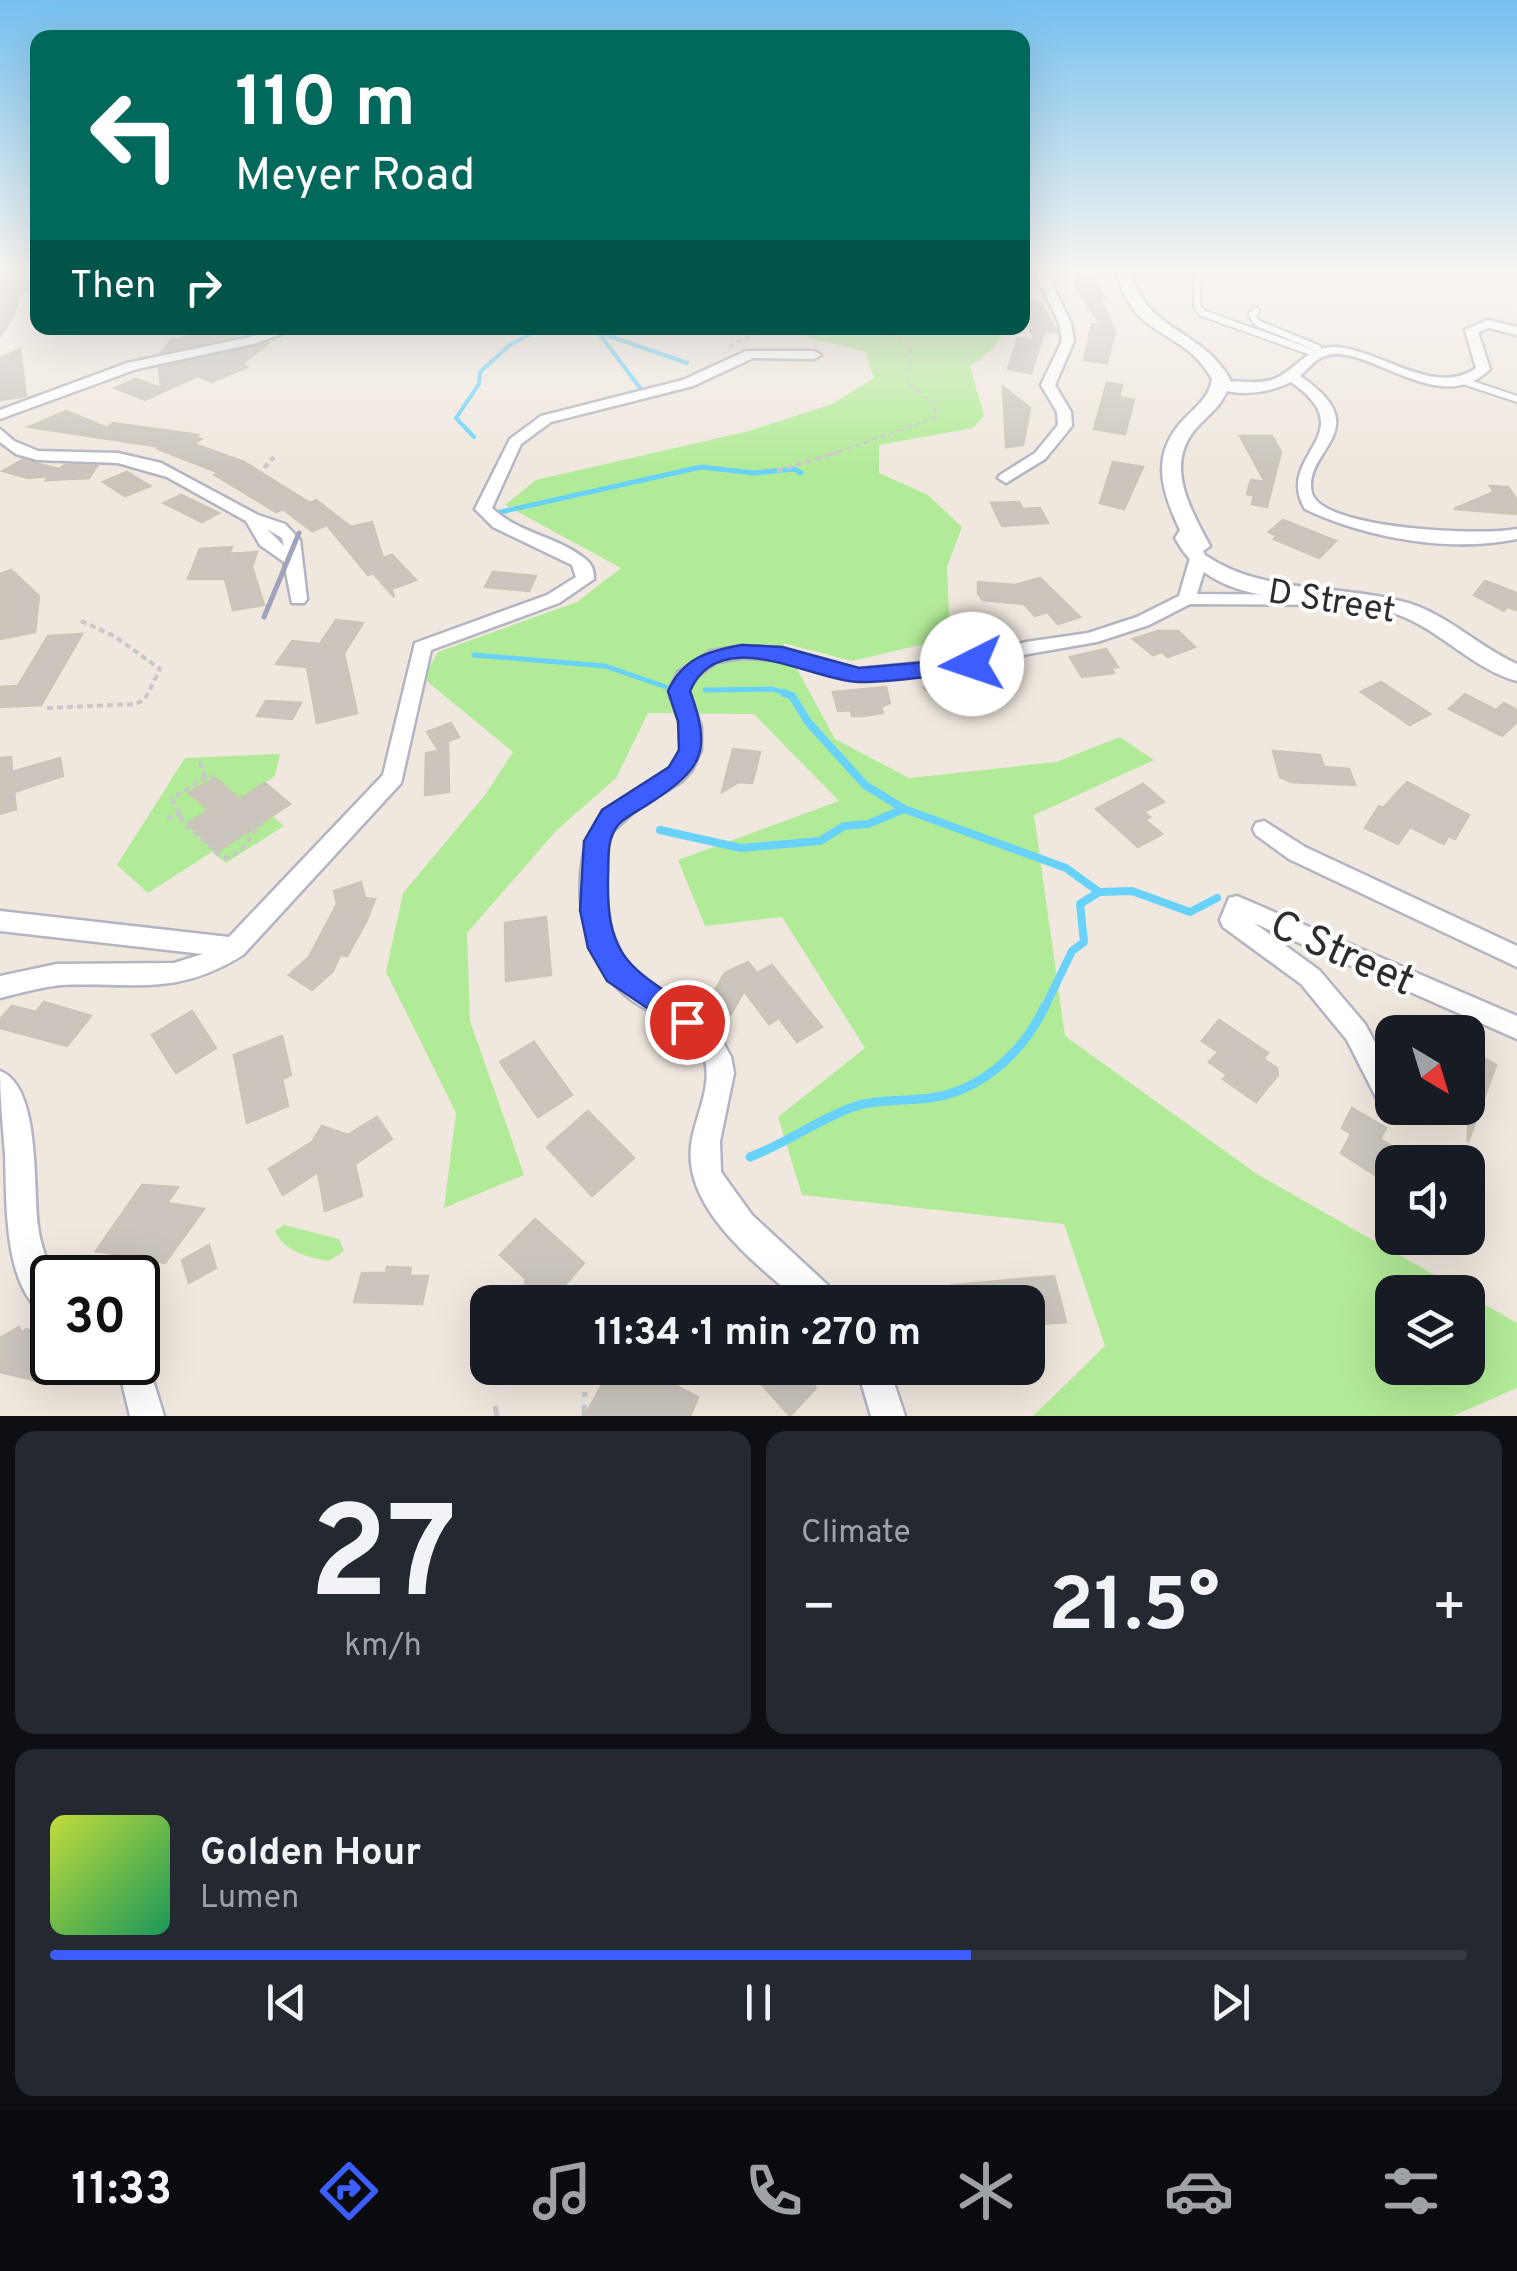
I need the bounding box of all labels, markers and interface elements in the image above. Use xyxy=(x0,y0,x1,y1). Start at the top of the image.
text: 110 m xyxy=(235,62,416,151)
icon: left xyxy=(70,70,200,200)
text: Meyer Road xyxy=(235,149,475,206)
icon: right xyxy=(176,260,231,315)
text: Then xyxy=(70,263,156,312)
street label: D Street xyxy=(1265,571,1398,635)
position arrow xyxy=(920,612,1024,716)
street label: C Street xyxy=(1261,900,1422,1010)
pin xyxy=(645,980,730,1065)
icon: arrive xyxy=(660,995,715,1050)
north arrow xyxy=(1375,1015,1485,1125)
map controls xyxy=(1375,1015,1485,1385)
button: sound xyxy=(1375,1145,1485,1255)
speed limit sign: 30 xyxy=(30,1255,160,1385)
button: layers xyxy=(1375,1275,1485,1385)
text: 11:34 · 1 min · 270 m xyxy=(594,1310,921,1359)
text: 27 xyxy=(309,1479,457,1644)
text: Climate xyxy=(801,1514,911,1554)
text: 21.5° xyxy=(1048,1562,1220,1657)
text: − xyxy=(801,1575,836,1645)
text: + xyxy=(1432,1575,1467,1645)
text: km/h xyxy=(344,1627,422,1667)
text: Golden Hour xyxy=(200,1830,421,1879)
text: Lumen xyxy=(200,1879,299,1919)
icon: previous xyxy=(259,1975,314,2030)
icon: pause xyxy=(731,1975,786,2030)
icon: next xyxy=(1203,1975,1258,2030)
icon: directions xyxy=(314,2156,384,2226)
icon: music xyxy=(527,2156,597,2226)
icon: phone xyxy=(739,2156,809,2226)
icon: climate xyxy=(951,2156,1021,2226)
icon: car xyxy=(1164,2156,1234,2226)
icon: filters xyxy=(1376,2156,1446,2226)
text: 11:33 xyxy=(71,2163,172,2220)

